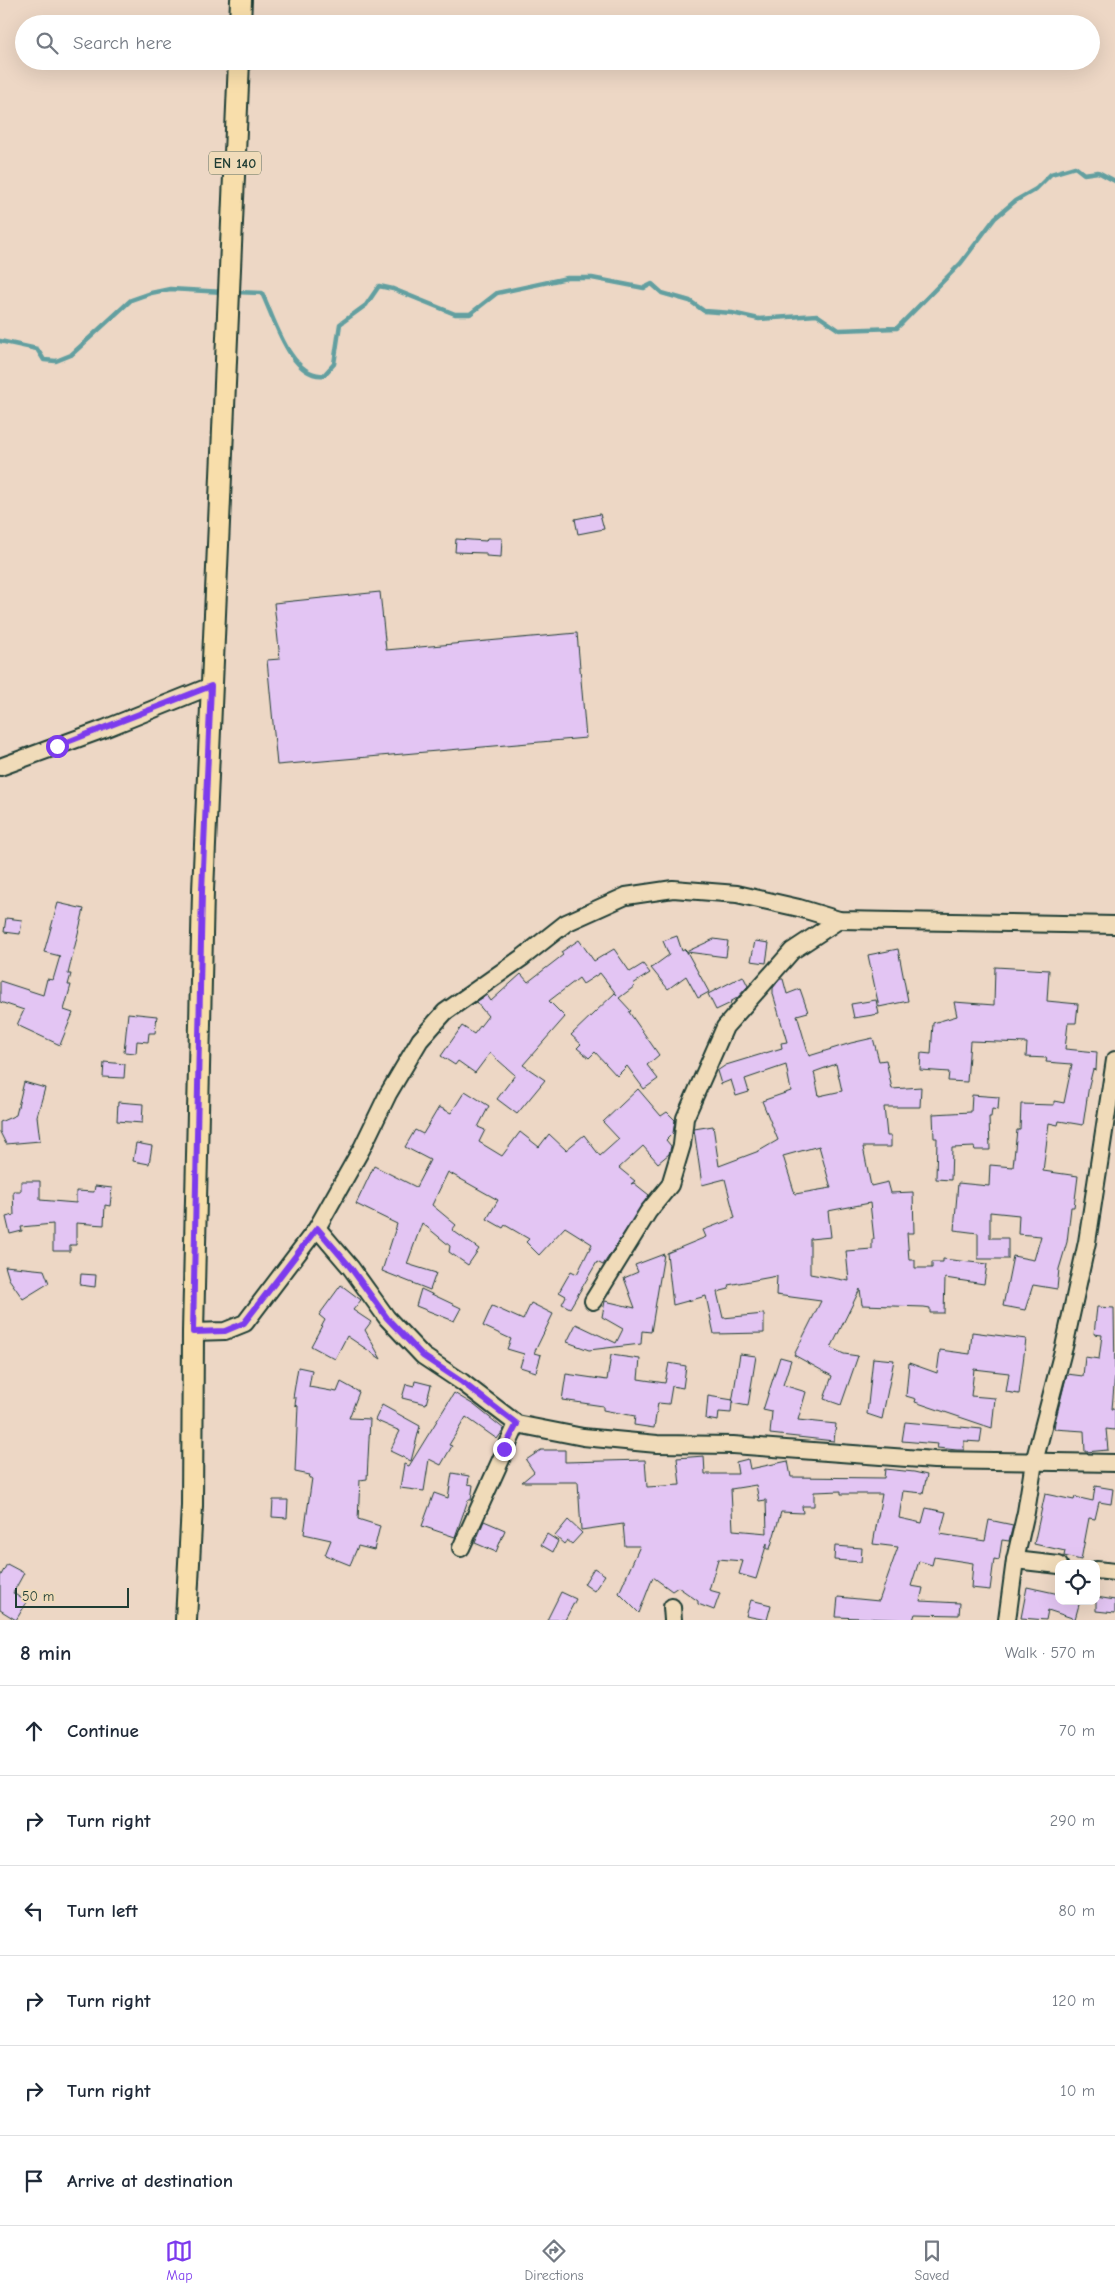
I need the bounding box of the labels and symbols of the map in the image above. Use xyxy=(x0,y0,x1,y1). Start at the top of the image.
road number: EN 140 xyxy=(209,152,261,174)
route start xyxy=(46,735,69,758)
route end xyxy=(493,1438,516,1461)
scale bar xyxy=(15,1585,129,1608)

